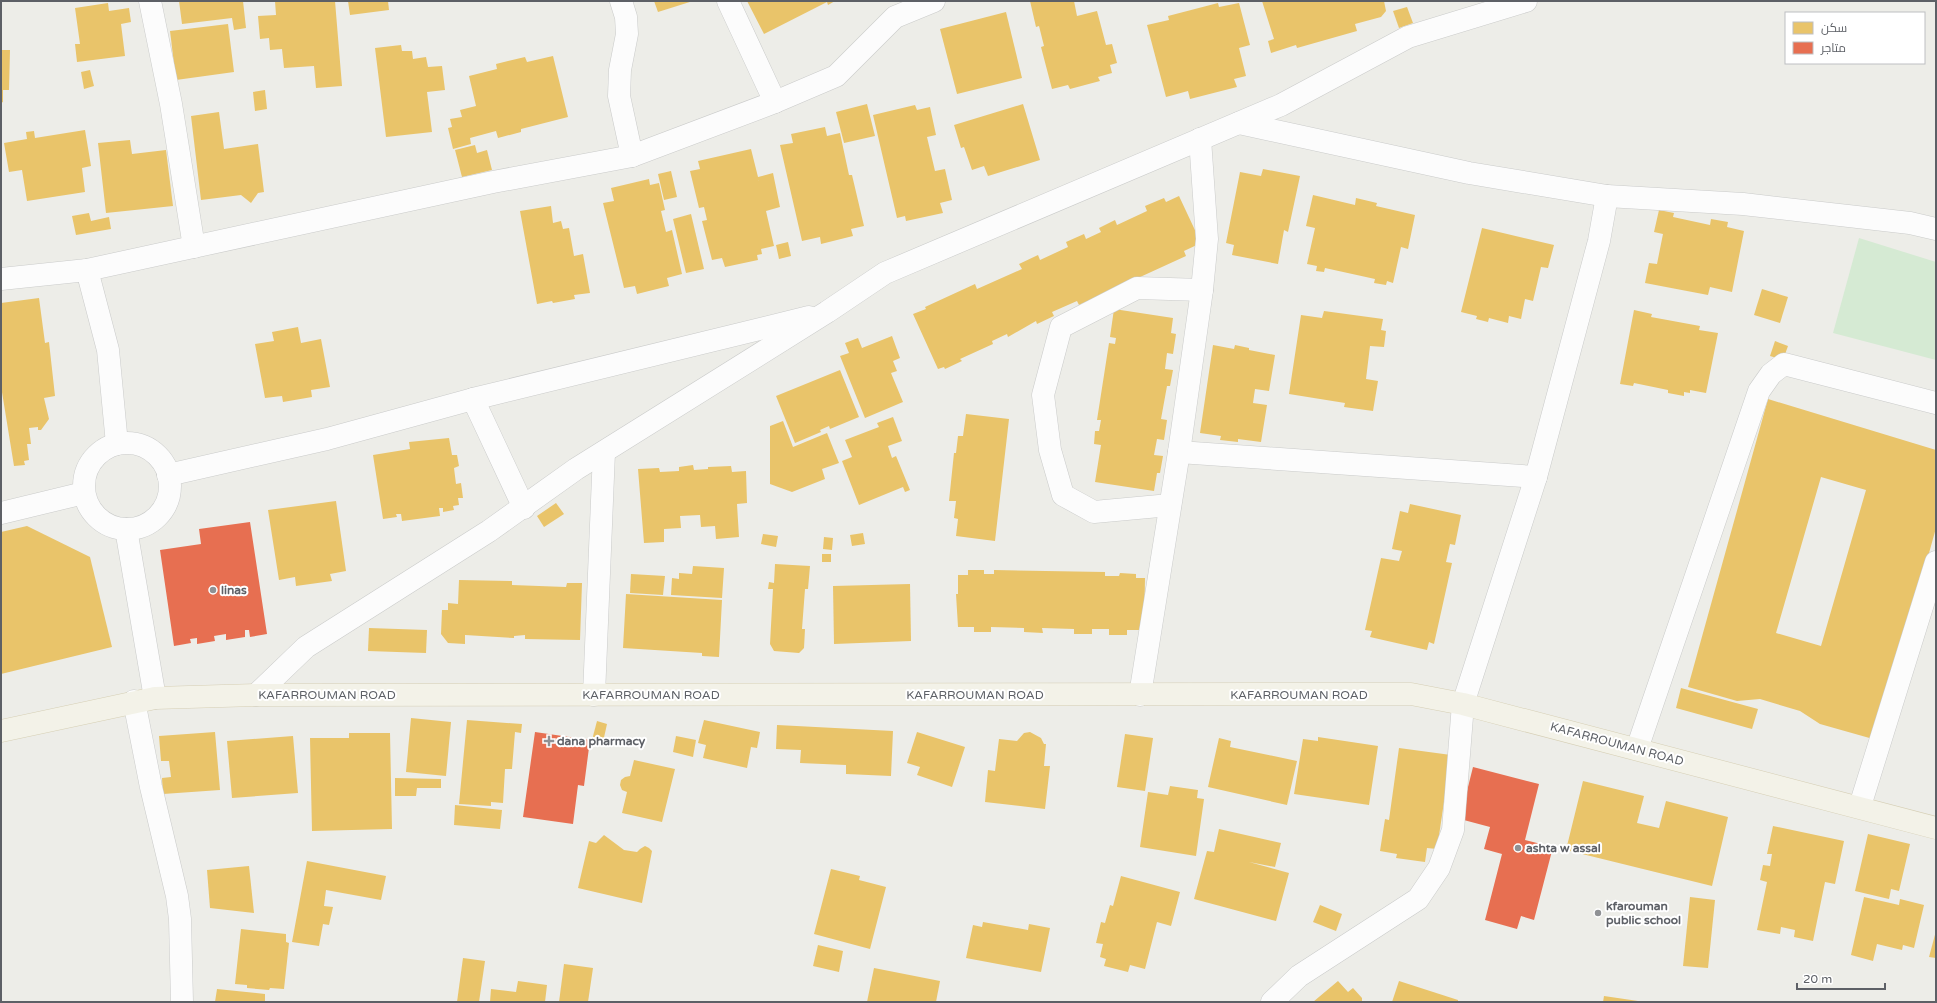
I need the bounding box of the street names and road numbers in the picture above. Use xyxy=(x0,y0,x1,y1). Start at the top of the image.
street label: KAFARROUMAN ROAD xyxy=(258,688,396,702)
street label: KAFARROUMAN ROAD xyxy=(582,688,720,702)
street label: KAFARROUMAN ROAD xyxy=(906,688,1044,702)
street label: KAFARROUMAN ROAD xyxy=(1230,688,1368,702)
street label: KAFARROUMAN ROAD xyxy=(1549,719,1685,769)

